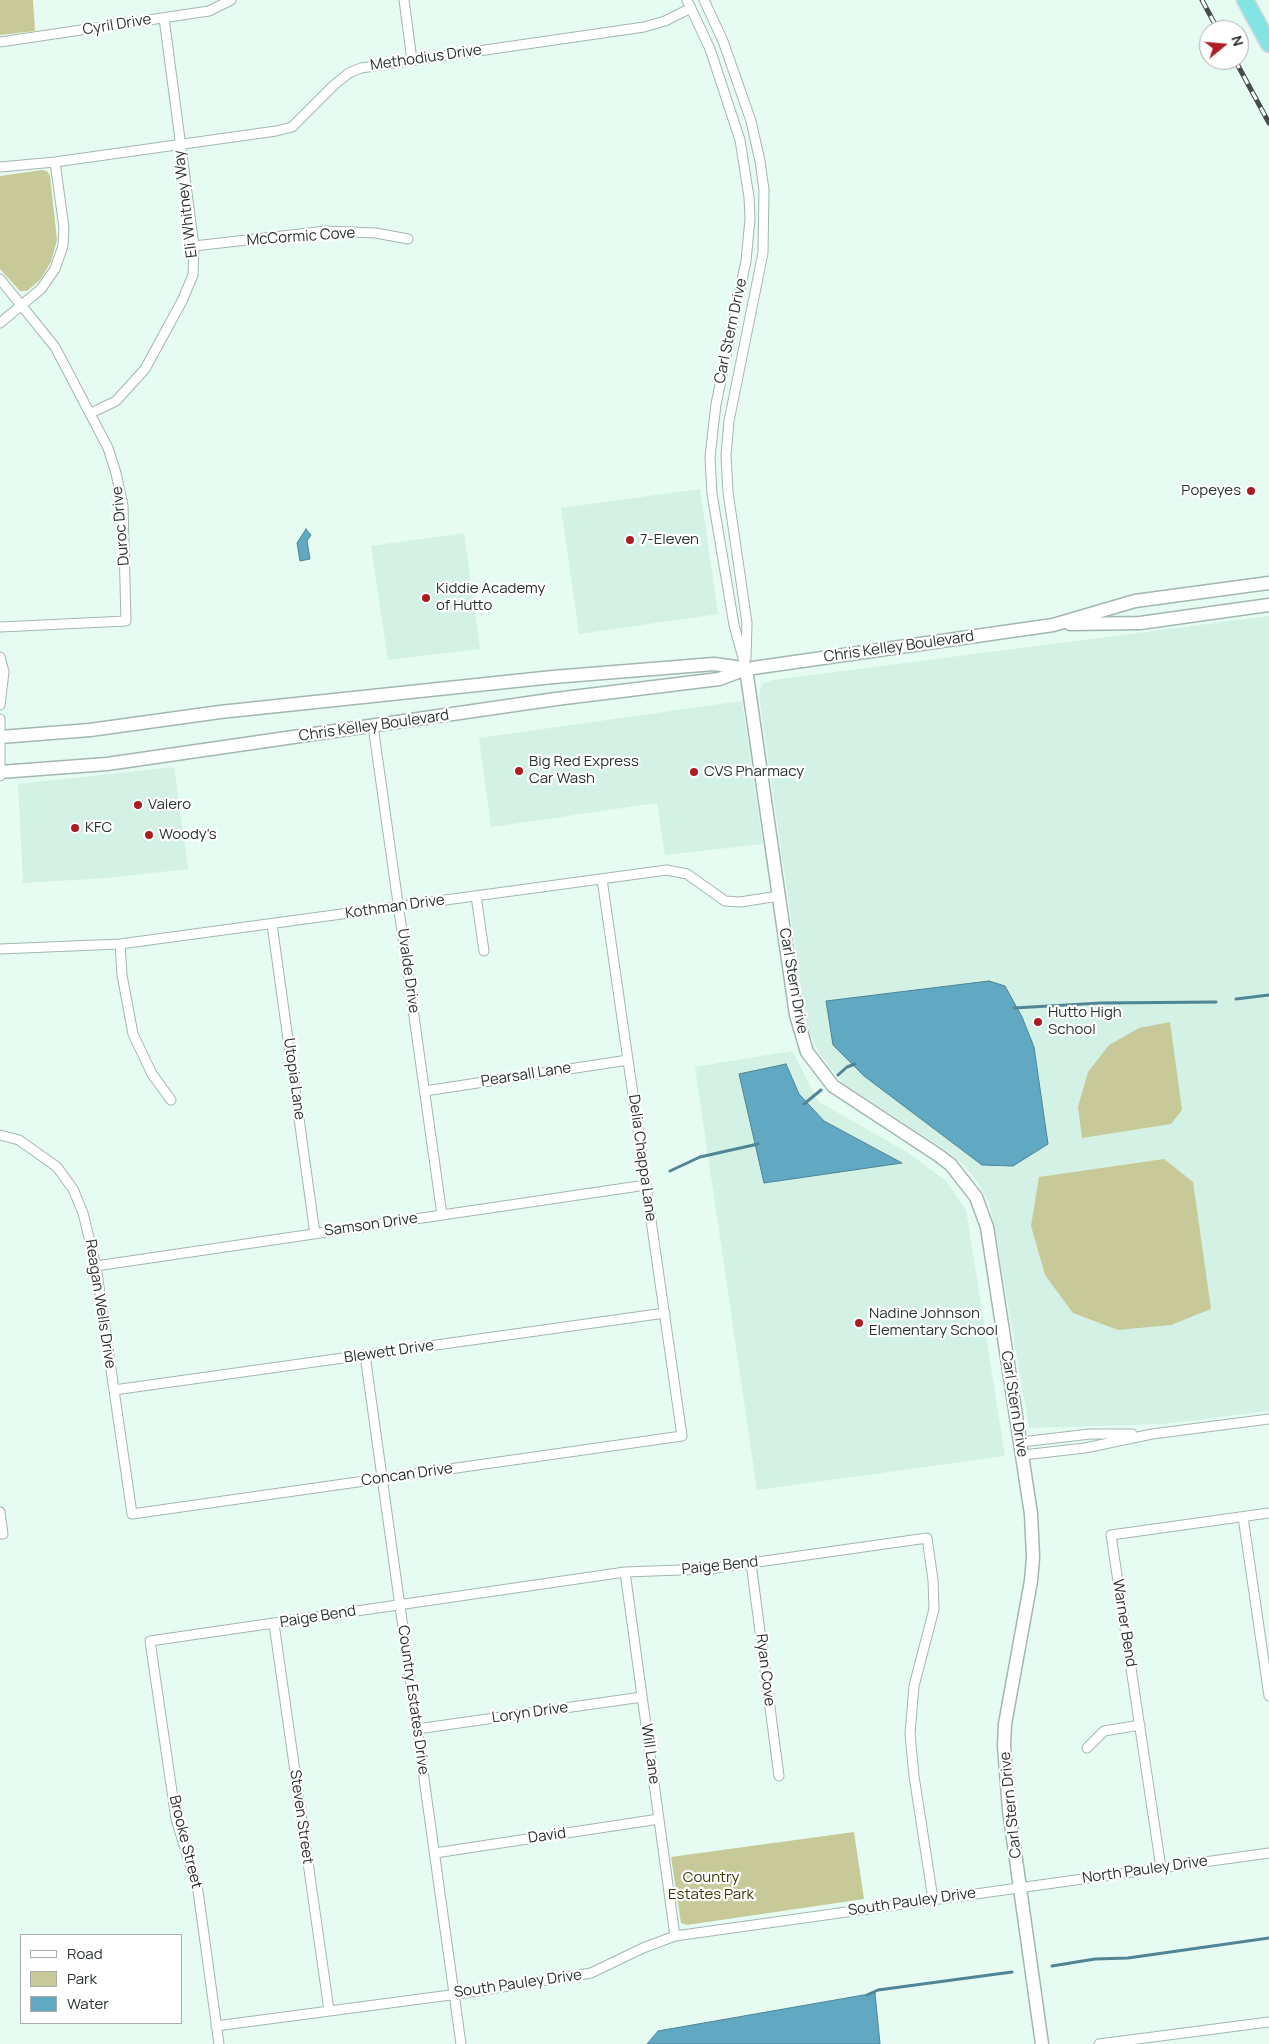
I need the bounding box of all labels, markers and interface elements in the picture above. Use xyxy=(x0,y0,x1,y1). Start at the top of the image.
street label: Cyril Drive xyxy=(81,11,153,39)
north arrow xyxy=(1199,20,1249,70)
text: N xyxy=(1227,33,1248,48)
street label: Methodius Drive xyxy=(369,41,483,75)
street label: Eli Whitney Way xyxy=(170,149,202,259)
street label: McCormic Cove xyxy=(246,224,356,250)
street label: Carl Stern Drive xyxy=(711,277,751,385)
place label: Popeyes xyxy=(1181,482,1241,500)
marker: Popeyes xyxy=(1245,485,1257,497)
street label: Duroc Drive xyxy=(109,486,133,566)
place label: 7-Eleven xyxy=(640,531,699,549)
marker: 7-Eleven xyxy=(624,534,636,546)
place label: Kiddie Academy of Hutto xyxy=(436,580,545,615)
marker: Kiddie Academy of Hutto xyxy=(420,592,432,604)
street label: Chris Kelley Boulevard xyxy=(823,628,975,666)
street label: Chris Kelley Boulevard xyxy=(298,707,450,745)
place label: Big Red Express Car Wash xyxy=(529,753,639,788)
place label: CVS Pharmacy xyxy=(704,763,804,781)
marker: Big Red Express Car Wash xyxy=(513,765,525,777)
marker: CVS Pharmacy xyxy=(688,766,700,778)
place label: Valero xyxy=(148,796,191,814)
marker: Valero xyxy=(132,799,144,811)
place label: KFC xyxy=(85,819,112,837)
marker: KFC xyxy=(69,822,81,834)
place label: Woody's xyxy=(159,826,217,844)
marker: Woody's xyxy=(143,829,155,841)
street label: Kothman Drive xyxy=(344,891,446,923)
street label: Carl Stern Drive xyxy=(775,927,811,1035)
street label: Uvalde Drive xyxy=(393,928,423,1014)
place label: Hutto High School xyxy=(1048,1004,1122,1039)
marker: Hutto High School xyxy=(1032,1016,1044,1028)
street label: Utopia Lane xyxy=(279,1037,309,1121)
street label: Pearsall Lane xyxy=(480,1059,572,1091)
street label: Delia Chappa Lane xyxy=(624,1093,660,1223)
street label: Samson Drive xyxy=(323,1210,419,1240)
street label: Reagan Wells Drive xyxy=(81,1238,119,1370)
place label: Nadine Johnson Elementary School xyxy=(869,1305,998,1340)
marker: Nadine Johnson Elementary School xyxy=(853,1317,865,1329)
street label: Blewett Drive xyxy=(343,1337,435,1367)
street label: Carl Stern Drive xyxy=(997,1350,1031,1458)
street label: Concan Drive xyxy=(360,1460,454,1490)
street label: Paige Bend xyxy=(681,1553,759,1579)
street label: Warner Bend xyxy=(1108,1578,1140,1668)
street label: Paige Bend xyxy=(279,1602,357,1632)
street label: Country Estates Drive xyxy=(394,1624,432,1776)
street label: Ryan Cove xyxy=(752,1633,778,1707)
street label: Loryn Drive xyxy=(491,1699,569,1727)
street label: Will Lane xyxy=(637,1723,663,1785)
street label: Carl Stern Drive xyxy=(996,1751,1026,1859)
street label: Steven Street xyxy=(285,1769,317,1865)
street label: Brooke Street xyxy=(165,1794,205,1890)
street label: David xyxy=(527,1824,567,1848)
street label: North Pauley Drive xyxy=(1081,1852,1209,1888)
park label: Country Estates Park xyxy=(668,1869,754,1904)
street label: South Pauley Drive xyxy=(847,1884,977,1920)
legend xyxy=(20,1934,182,2024)
text: Road xyxy=(67,1943,103,1964)
street label: South Pauley Drive xyxy=(453,1966,583,2002)
text: Park xyxy=(67,1968,97,1989)
text: Water xyxy=(67,1993,109,2014)

